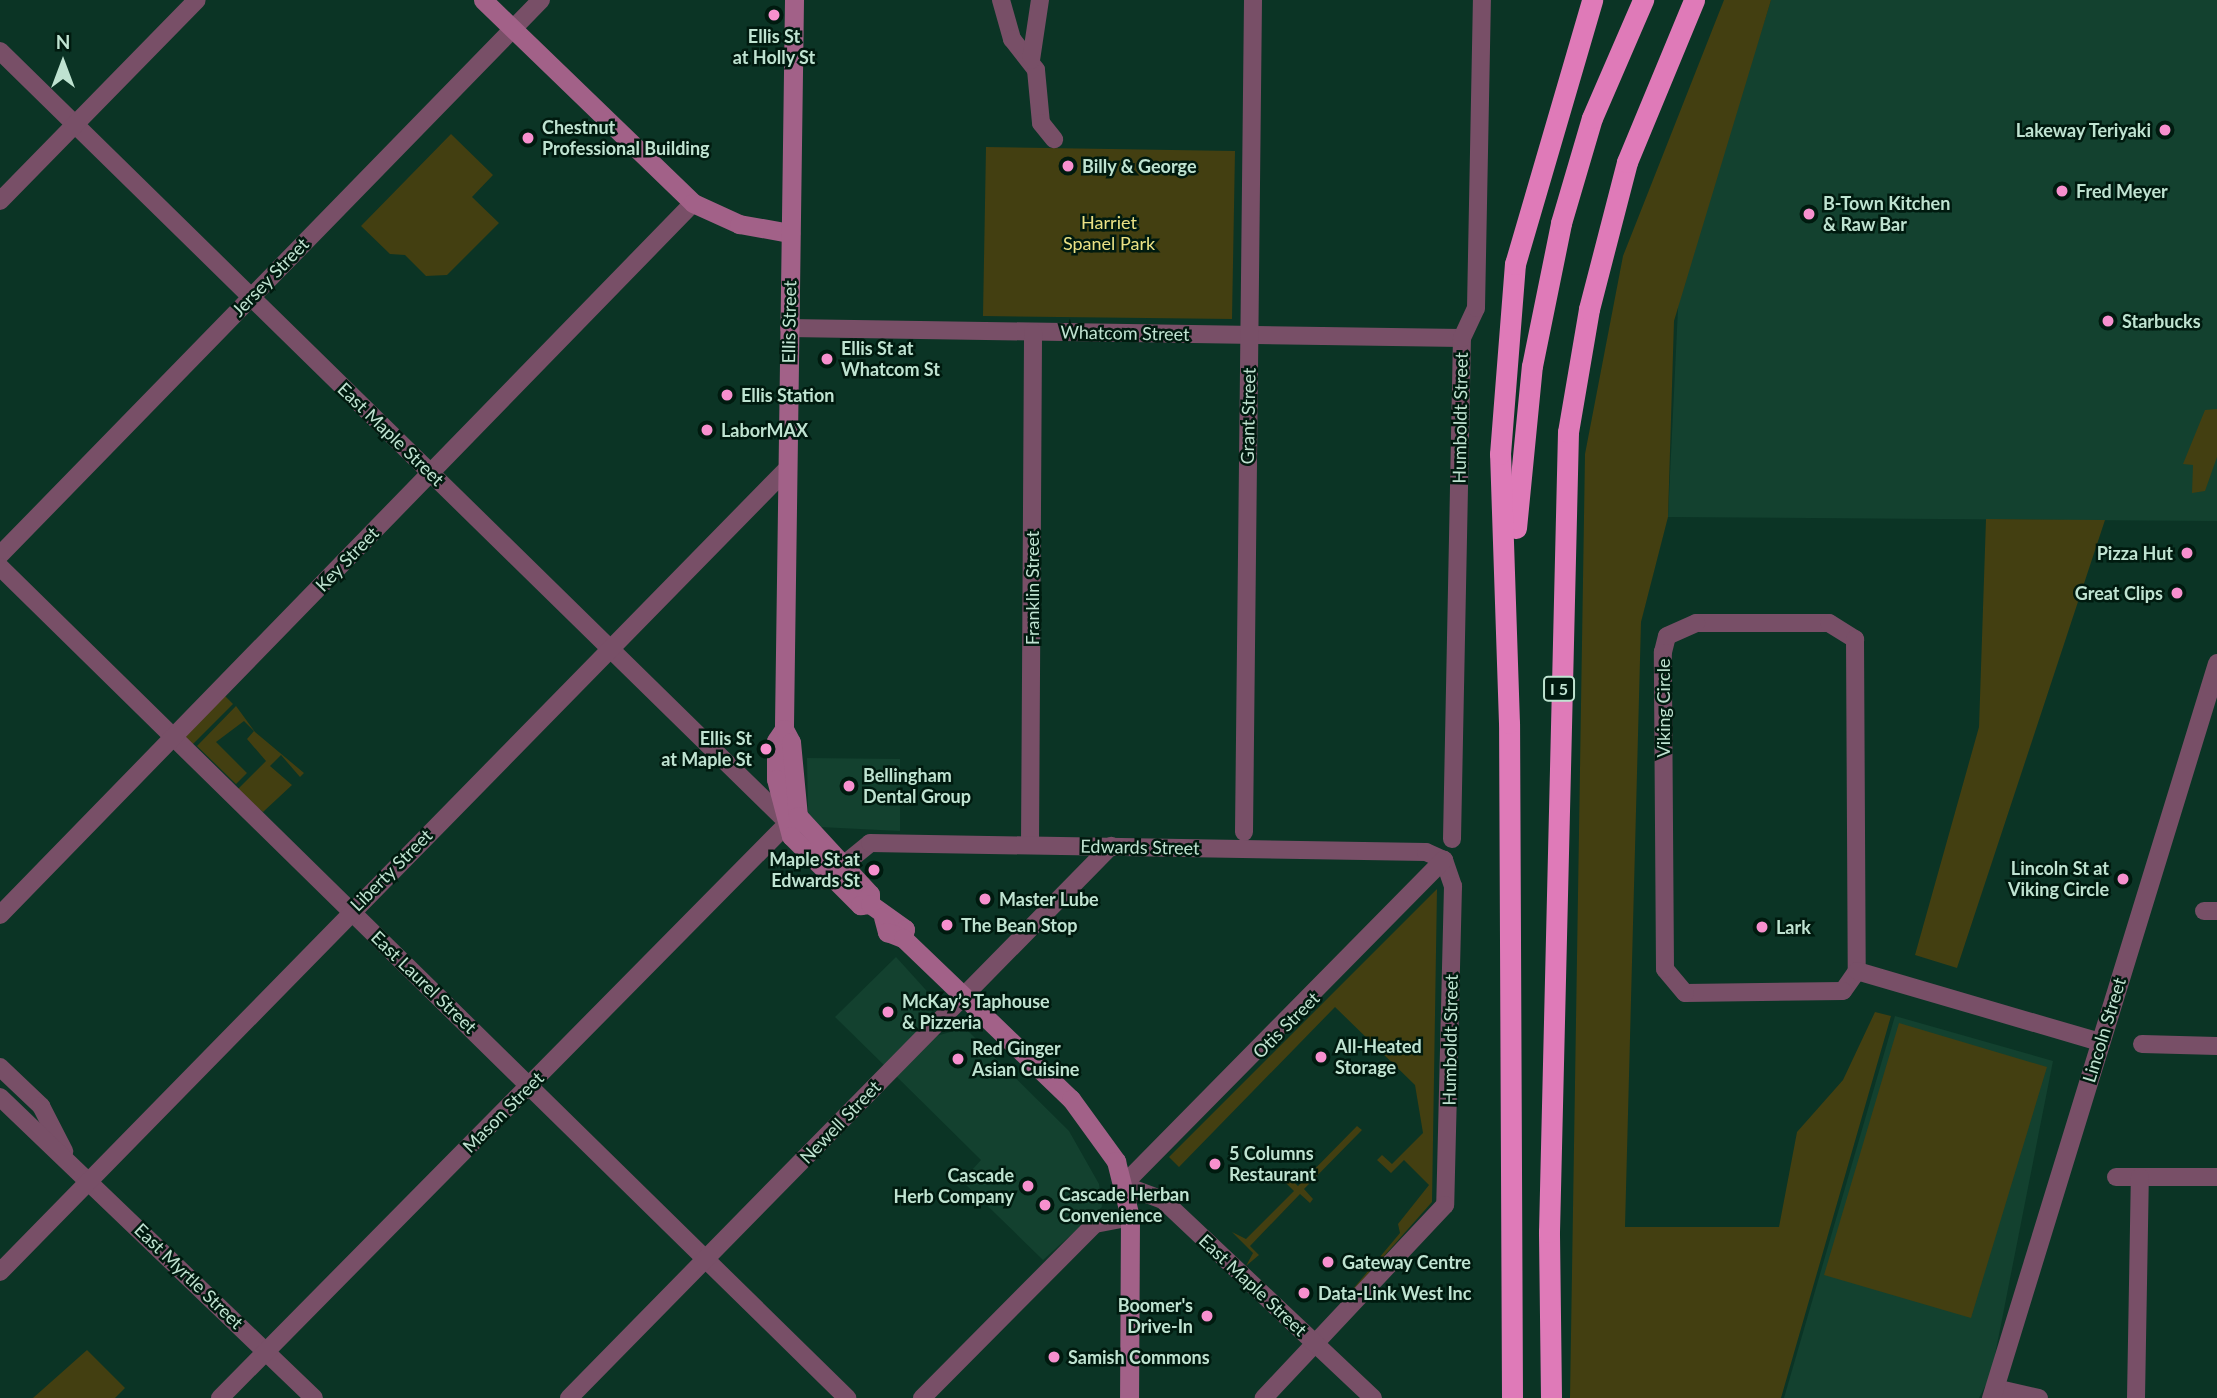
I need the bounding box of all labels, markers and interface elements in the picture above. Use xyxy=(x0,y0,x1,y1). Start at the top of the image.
marker: Ellis St at Holly St xyxy=(766,7,782,23)
place label: Ellis St at Holly St xyxy=(733,26,815,68)
north arrow xyxy=(28,28,98,98)
text: N xyxy=(56,30,70,53)
place label: Chestnut Professional Building xyxy=(542,117,710,160)
place label: Lakeway Teriyaki xyxy=(2015,119,2151,141)
marker: Lakeway Teriyaki xyxy=(2157,122,2173,138)
marker: Chestnut Professional Building xyxy=(520,130,536,146)
place label: Billy & George xyxy=(1082,155,1197,177)
marker: Billy & George xyxy=(1060,158,1076,174)
place label: Fred Meyer xyxy=(2076,180,2168,202)
marker: Fred Meyer xyxy=(2054,183,2070,199)
place label: B-Town Kitchen & Raw Bar xyxy=(1823,193,1950,235)
marker: B-Town Kitchen & Raw Bar xyxy=(1801,206,1817,222)
park label: Harriet Spanel Park xyxy=(1063,212,1155,255)
street label: Jersey Street xyxy=(227,233,313,321)
street label: Ellis Street xyxy=(777,280,801,364)
place label: Starbucks xyxy=(2122,310,2201,332)
marker: Starbucks xyxy=(2100,313,2116,329)
street label: Whatcom Street xyxy=(1060,321,1190,345)
place label: Ellis St at Whatcom St xyxy=(841,338,940,380)
marker: Ellis St at Whatcom St xyxy=(819,351,835,367)
street label: Humboldt Street xyxy=(1448,352,1472,484)
street label: Grant Street xyxy=(1236,367,1260,465)
street label: East Maple Street xyxy=(333,378,449,490)
place label: Ellis Station xyxy=(741,384,834,406)
marker: Ellis Station xyxy=(719,387,735,403)
place label: LaborMAX xyxy=(721,419,808,441)
marker: LaborMAX xyxy=(699,422,715,438)
street label: Key Street xyxy=(311,522,383,596)
street label: Franklin Street xyxy=(1021,531,1043,645)
place label: Pizza Hut xyxy=(2097,542,2173,564)
marker: Pizza Hut xyxy=(2179,545,2195,561)
place label: Great Clips xyxy=(2075,582,2163,604)
marker: Great Clips xyxy=(2169,585,2185,601)
street label: Viking Circle xyxy=(1652,659,1674,757)
road number: I 5 xyxy=(1542,676,1576,702)
place label: Ellis St at Maple St xyxy=(661,728,752,770)
marker: Ellis St at Maple St xyxy=(758,741,774,757)
place label: Bellingham Dental Group xyxy=(863,765,971,808)
marker: Bellingham Dental Group xyxy=(841,778,857,794)
street label: Liberty Street xyxy=(345,824,437,916)
street label: Edwards Street xyxy=(1080,835,1200,859)
place label: Maple St at Edwards St xyxy=(769,849,860,892)
place label: Lincoln St at Viking Circle xyxy=(2008,858,2109,900)
marker: Maple St at Edwards St xyxy=(866,862,882,878)
marker: Lincoln St at Viking Circle xyxy=(2115,871,2131,887)
place label: Master Lube xyxy=(999,888,1099,910)
marker: Master Lube xyxy=(977,891,993,907)
place label: The Bean Stop xyxy=(961,914,1077,936)
place label: Lark xyxy=(1776,916,1811,938)
marker: The Bean Stop xyxy=(939,917,955,933)
marker: Lark xyxy=(1754,919,1770,935)
street label: East Laurel Street xyxy=(367,926,481,1038)
street label: Humboldt Street xyxy=(1438,974,1462,1106)
street label: Lincoln Street xyxy=(2078,975,2130,1085)
street label: Otis Street xyxy=(1248,987,1324,1063)
place label: McKay’s Taphouse & Pizzeria xyxy=(902,991,1050,1034)
marker: McKay’s Taphouse & Pizzeria xyxy=(880,1004,896,1020)
place label: All-Heated Storage xyxy=(1335,1036,1422,1078)
place label: Red Ginger Asian Cuisine xyxy=(972,1038,1079,1080)
marker: All-Heated Storage xyxy=(1313,1049,1329,1065)
marker: Red Ginger Asian Cuisine xyxy=(950,1051,966,1067)
street label: Mason Street xyxy=(458,1067,548,1157)
street label: Newell Street xyxy=(795,1076,885,1168)
place label: 5 Columns Restaurant xyxy=(1229,1143,1316,1186)
marker: 5 Columns Restaurant xyxy=(1207,1156,1223,1172)
place label: Cascade Herb Company xyxy=(894,1165,1014,1208)
marker: Cascade Herb Company xyxy=(1020,1178,1036,1194)
place label: Cascade Herban Convenience xyxy=(1059,1184,1189,1226)
marker: Cascade Herban Convenience xyxy=(1037,1197,1053,1213)
street label: East Myrtle Street xyxy=(130,1219,248,1333)
street label: East Maple Street xyxy=(1195,1230,1311,1340)
place label: Gateway Centre xyxy=(1342,1251,1471,1273)
marker: Gateway Centre xyxy=(1320,1254,1336,1270)
place label: Data-Link West Inc xyxy=(1318,1282,1472,1304)
marker: Data-Link West Inc xyxy=(1296,1285,1312,1301)
place label: Boomer's Drive-In xyxy=(1118,1295,1193,1338)
marker: Boomer's Drive-In xyxy=(1199,1308,1215,1324)
place label: Samish Commons xyxy=(1068,1346,1210,1368)
marker: Samish Commons xyxy=(1046,1349,1062,1365)

